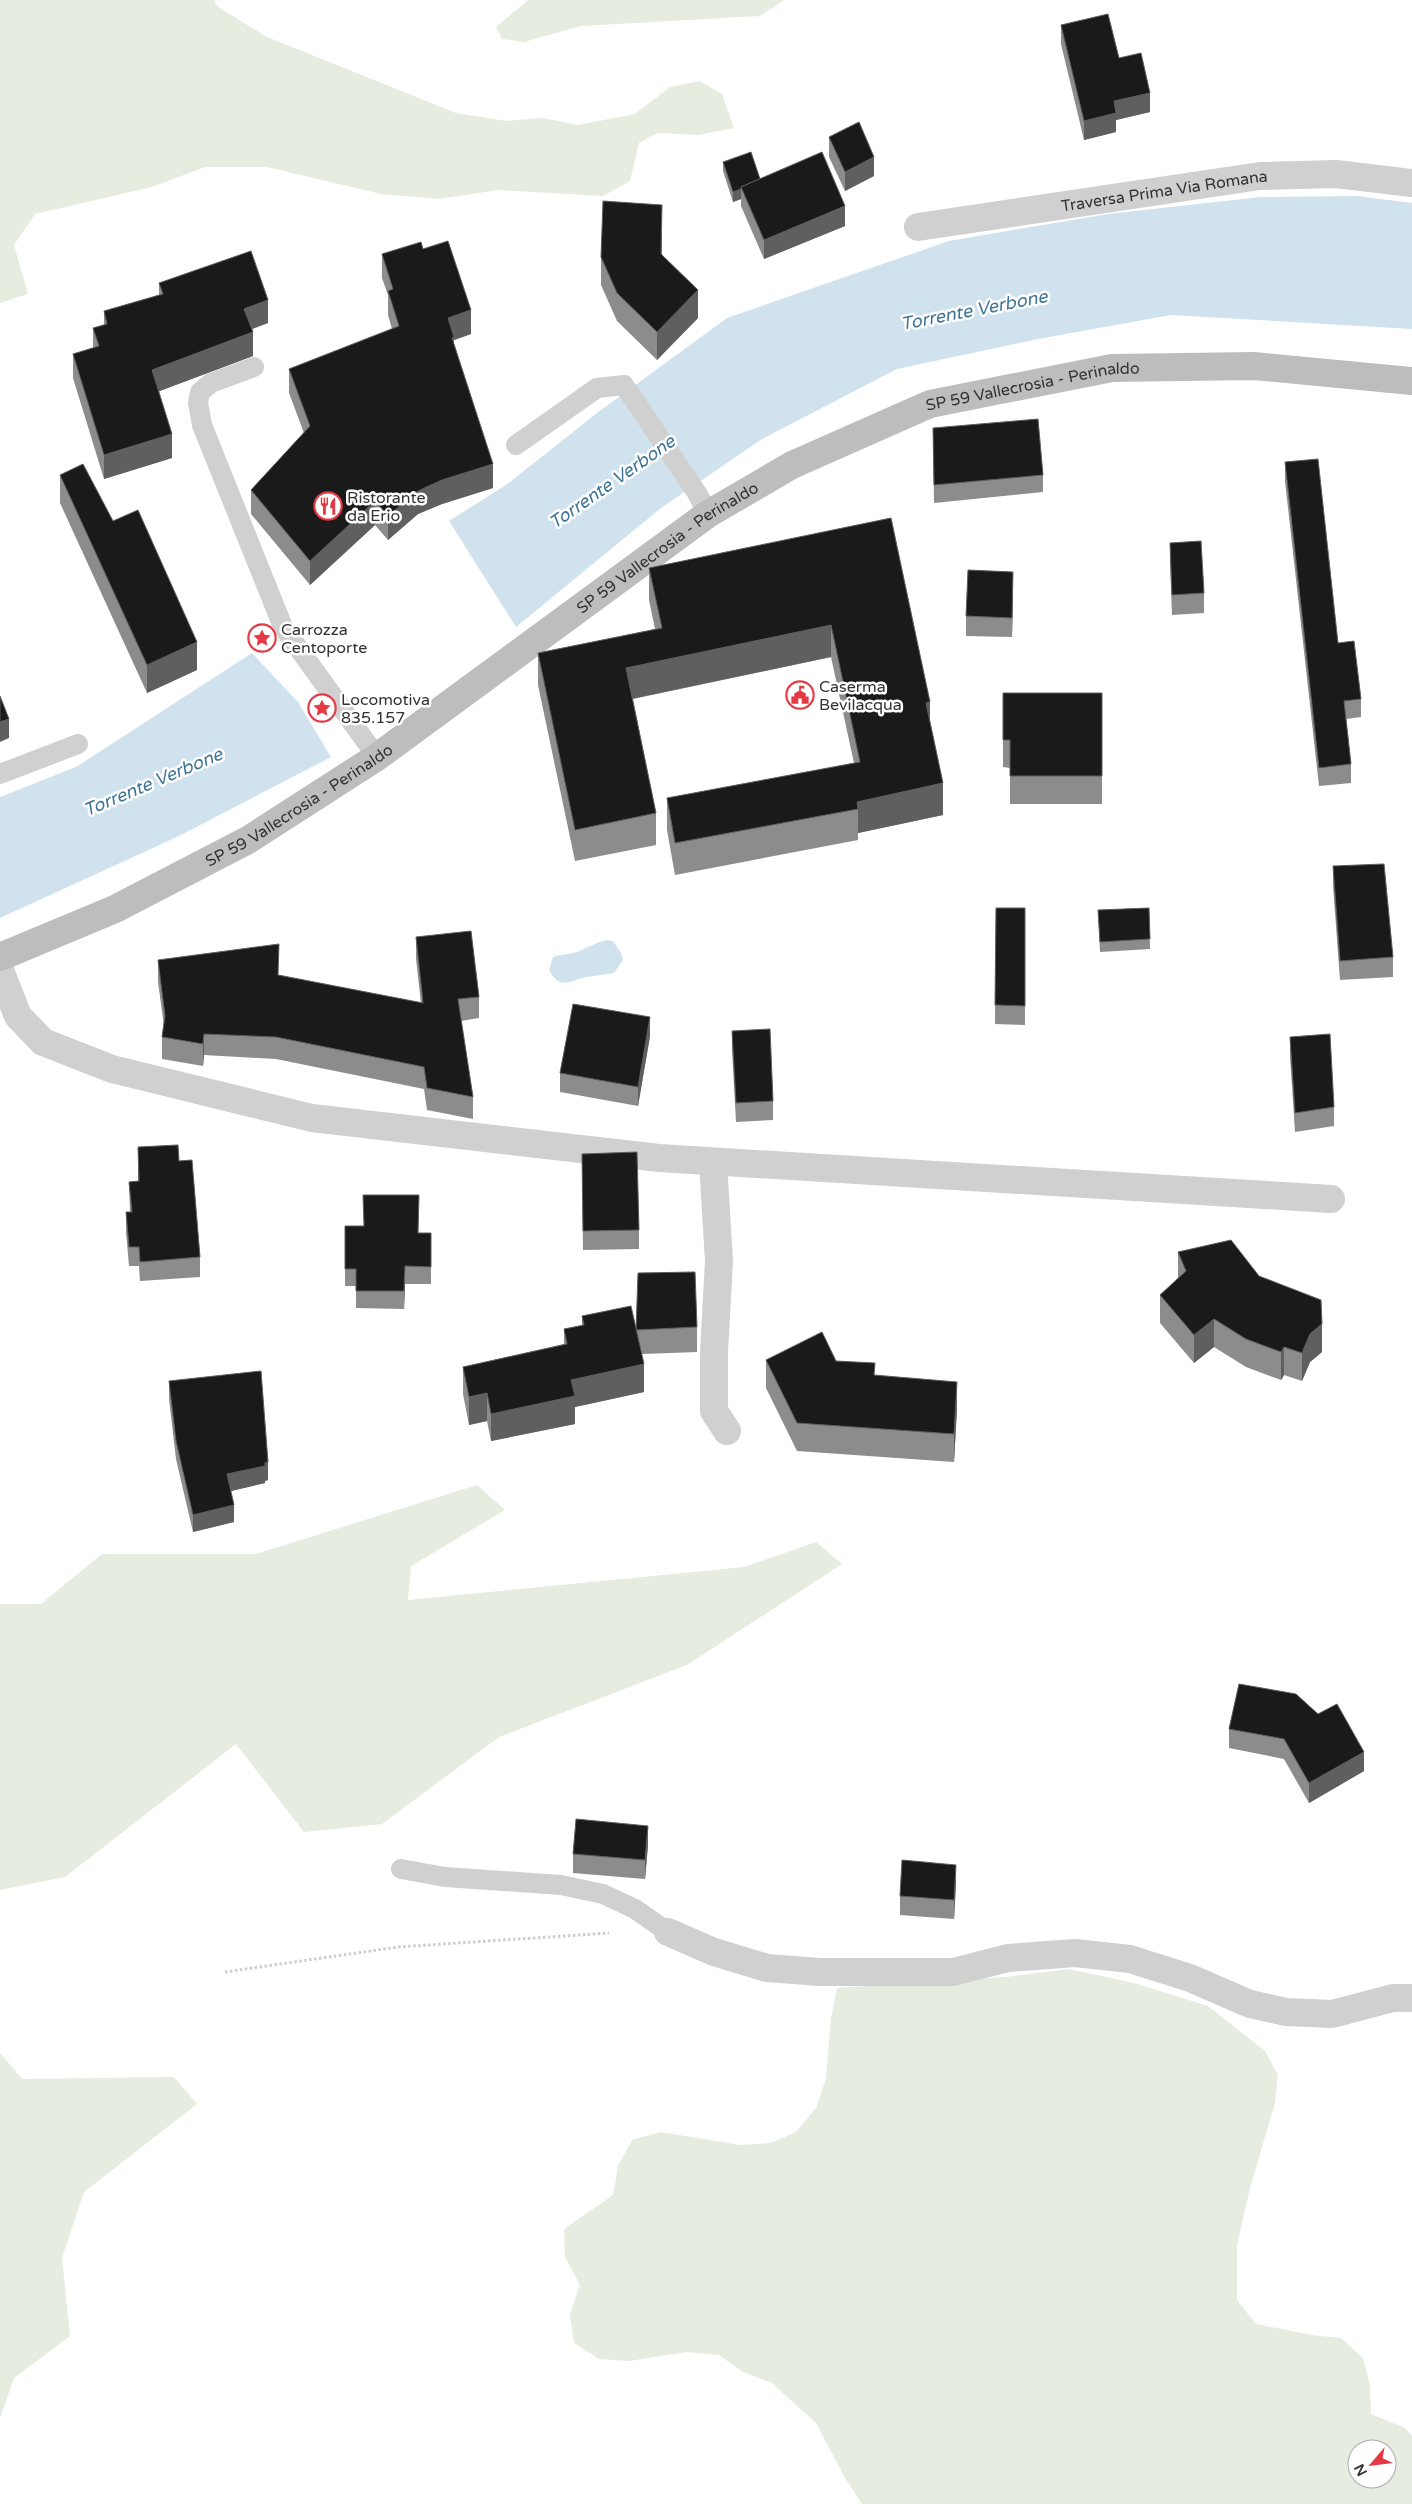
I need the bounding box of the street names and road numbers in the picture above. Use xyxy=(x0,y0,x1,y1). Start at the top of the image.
street label: Traversa Prima Via Romana xyxy=(1060,167,1268,217)
street label: SP 59 Vallecrosia - Perinaldo xyxy=(924,358,1140,416)
street label: SP 59 Vallecrosia - Perinaldo xyxy=(573,478,762,618)
street label: SP 59 Vallecrosia - Perinaldo xyxy=(202,740,397,871)

